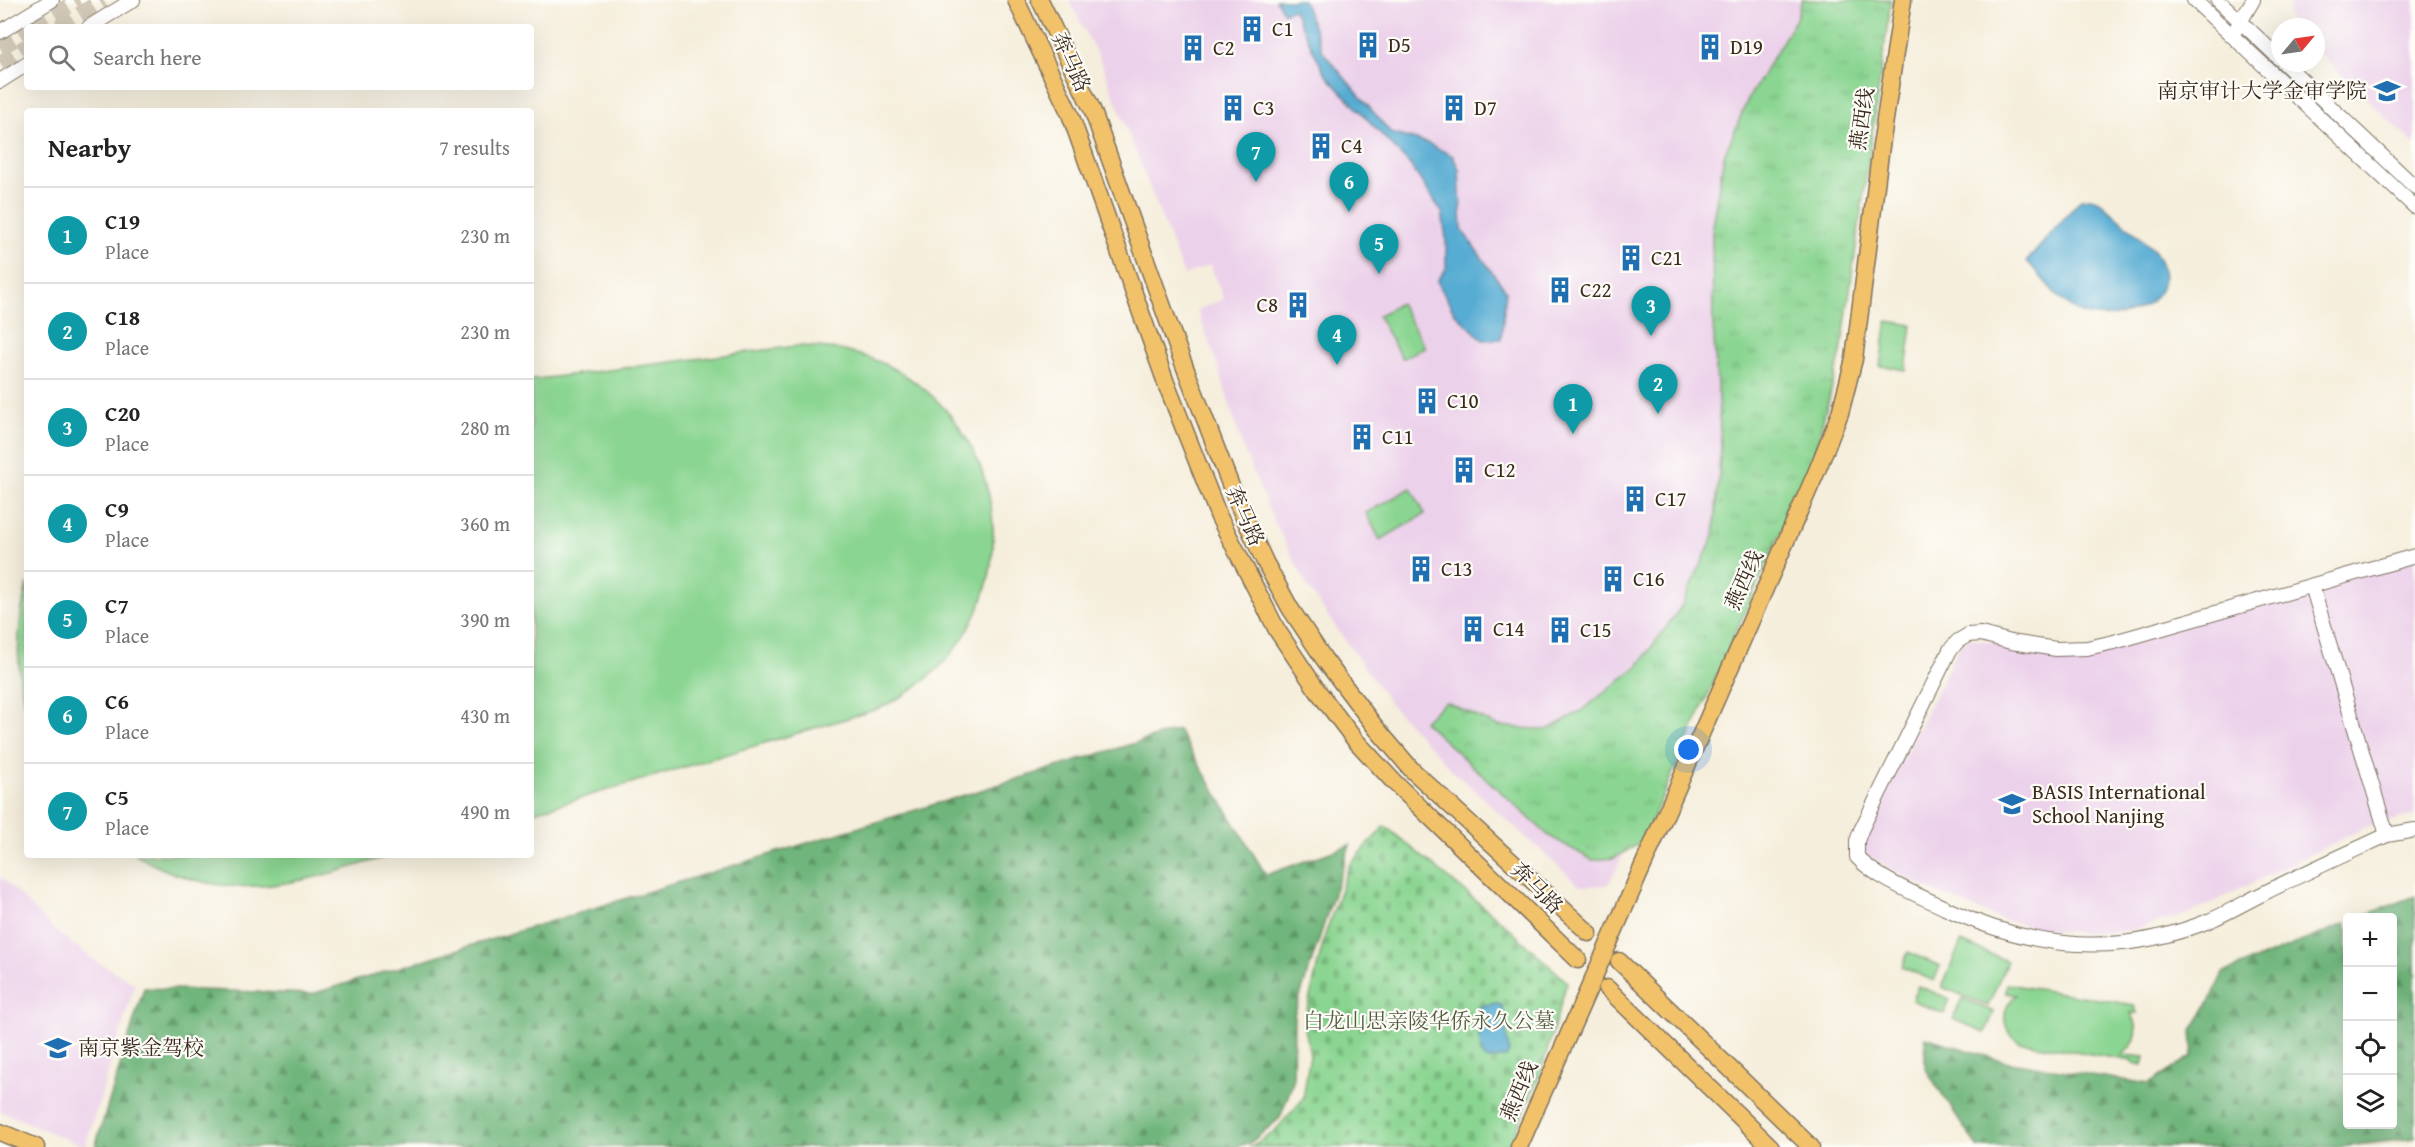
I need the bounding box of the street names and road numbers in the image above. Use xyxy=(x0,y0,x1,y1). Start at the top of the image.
street label: 奔马路 xyxy=(1044,27,1099,97)
street label: 燕西线 xyxy=(1842,86,1881,152)
street label: 奔马路 xyxy=(1218,481,1272,551)
street label: 燕西线 xyxy=(1717,545,1771,615)
street label: 奔马路 xyxy=(1504,854,1571,921)
street label: 燕西线 xyxy=(1492,1056,1545,1126)

